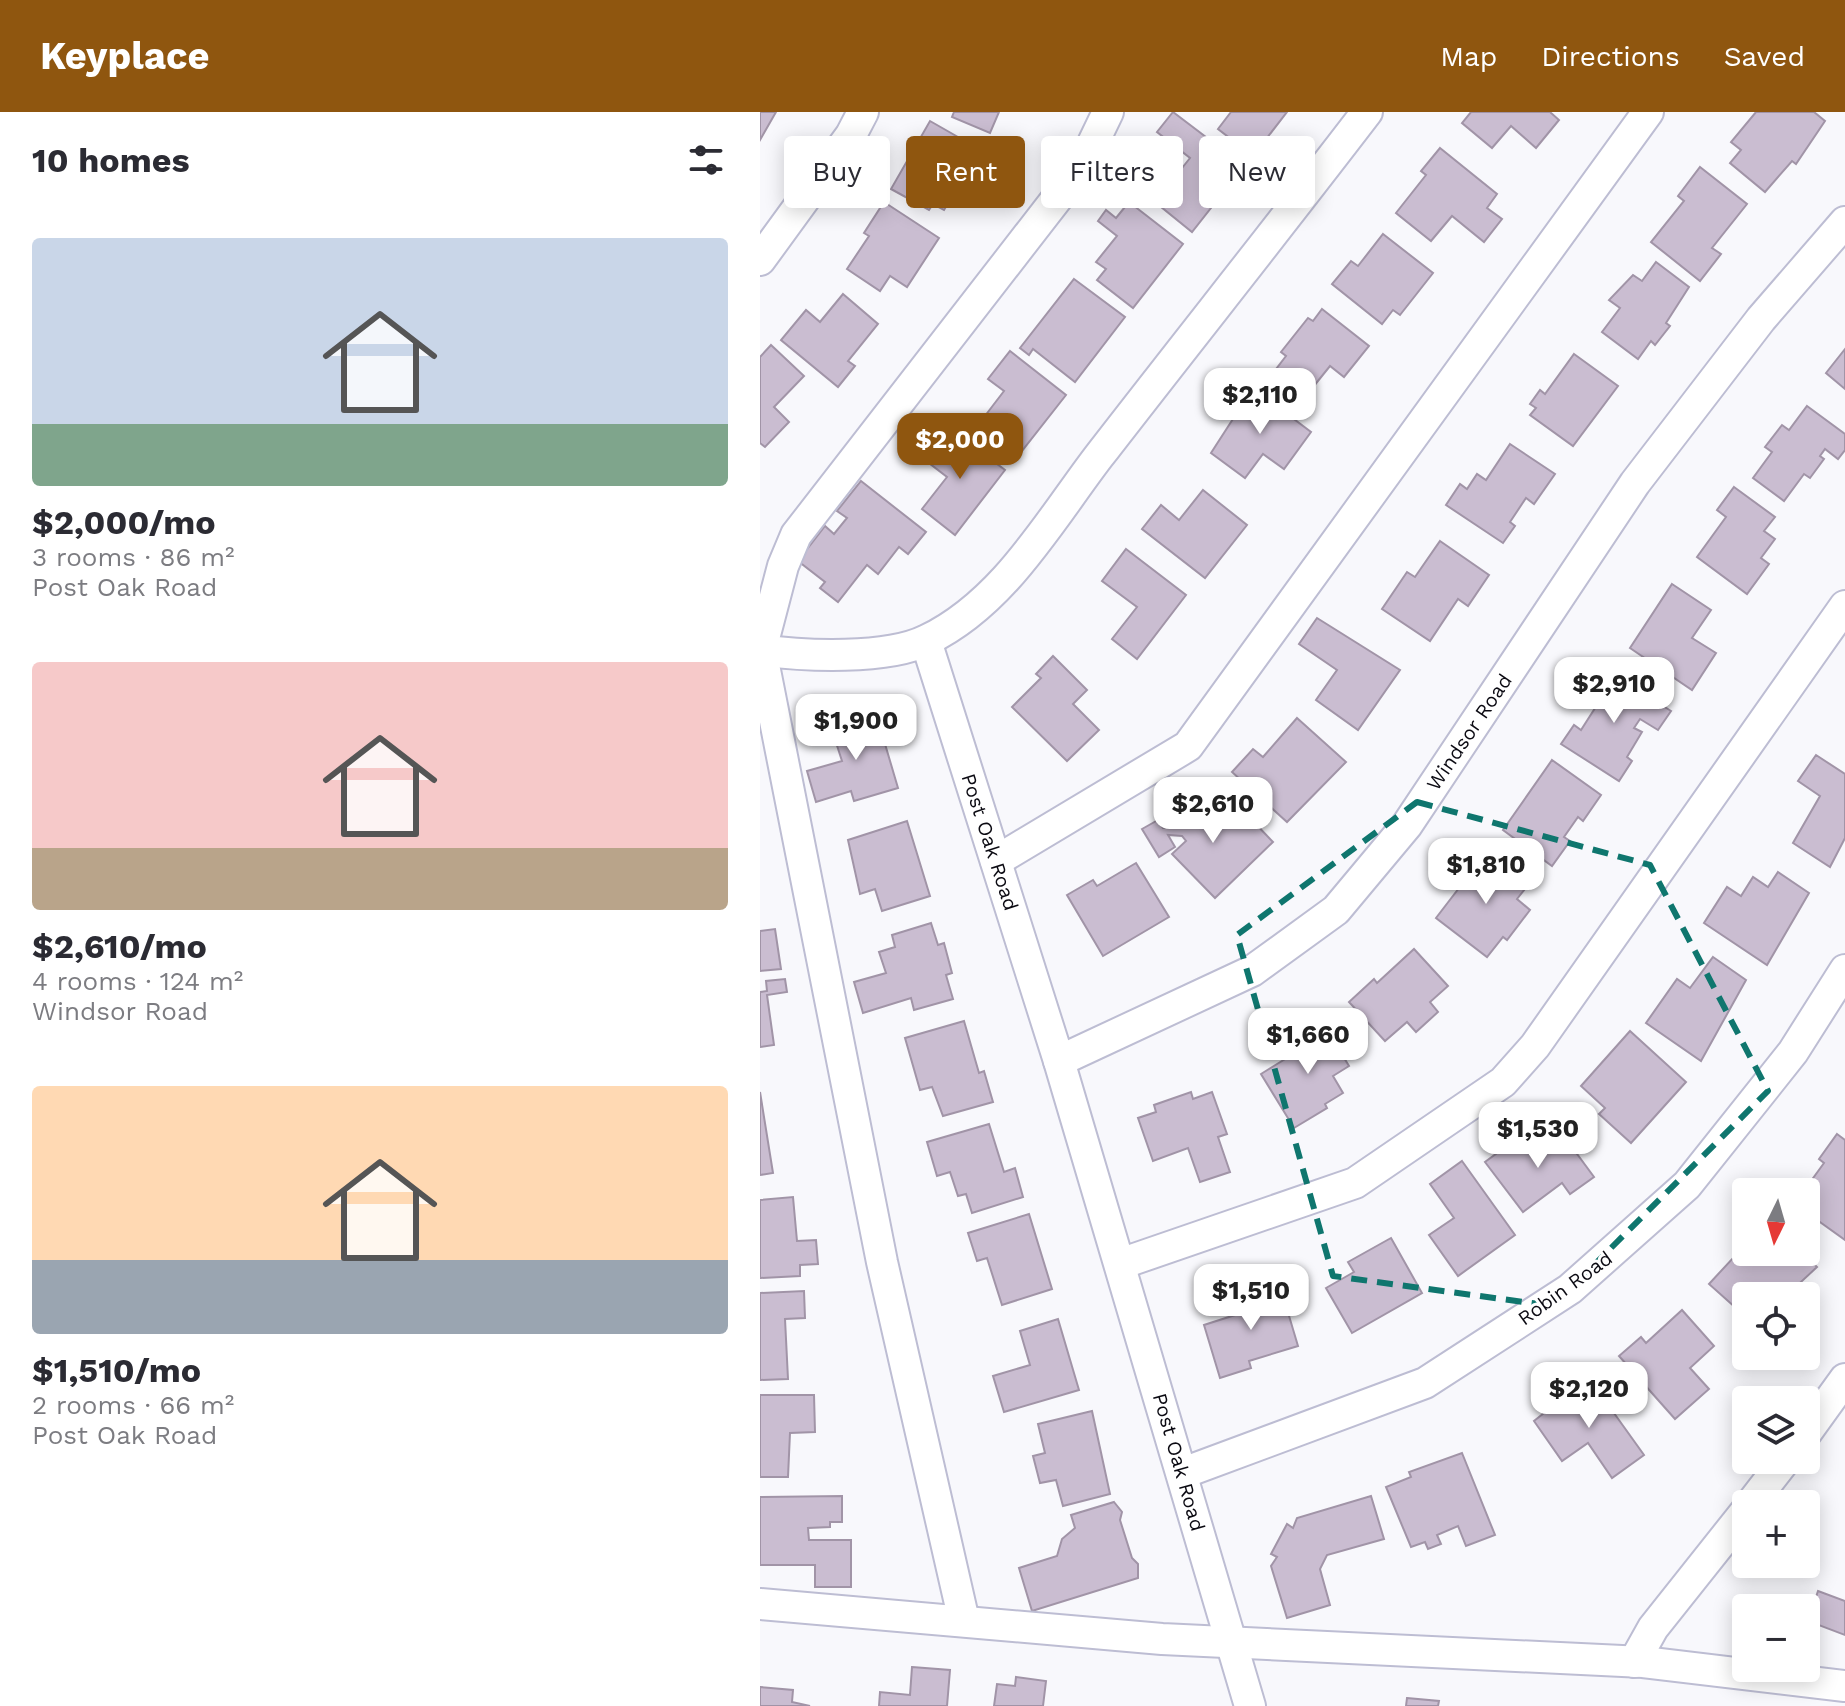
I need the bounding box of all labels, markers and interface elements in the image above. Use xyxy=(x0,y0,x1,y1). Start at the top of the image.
text: Keyplace xyxy=(40,34,209,78)
text: Map xyxy=(1440,40,1497,73)
text: Directions xyxy=(1541,40,1680,73)
text: Saved xyxy=(1724,40,1805,73)
chip: Buy xyxy=(784,136,890,208)
chip: Rent xyxy=(906,136,1025,208)
chip: Filters xyxy=(1041,136,1183,208)
chip: New xyxy=(1199,136,1315,208)
icon: filters xyxy=(684,138,728,182)
text: 10 homes xyxy=(32,140,190,180)
icon: home xyxy=(308,290,452,434)
pin: $2,110 xyxy=(1195,368,1325,436)
text: $2,110 xyxy=(1222,379,1298,409)
pin: $2,000 xyxy=(895,413,1025,481)
text: $2,000 xyxy=(915,424,1005,454)
text: $2,000/mo xyxy=(32,502,216,542)
text: 3 rooms · 86 m² xyxy=(32,542,234,572)
text: Post Oak Road xyxy=(32,572,217,602)
pin: $2,910 xyxy=(1549,657,1679,725)
text: $2,910 xyxy=(1572,668,1656,698)
street label: Windsor Road xyxy=(1421,669,1517,795)
pin: $1,900 xyxy=(791,694,921,762)
text: $1,900 xyxy=(814,705,898,735)
icon: home xyxy=(308,714,452,858)
street label: Post Oak Road xyxy=(957,770,1023,914)
pin: $2,610 xyxy=(1148,777,1278,845)
text: $2,610 xyxy=(1171,788,1255,818)
pin: $1,810 xyxy=(1421,838,1551,906)
text: $1,810 xyxy=(1446,849,1526,879)
text: $2,610/mo xyxy=(32,926,207,966)
text: 4 rooms · 124 m² xyxy=(32,966,243,996)
text: Windsor Road xyxy=(32,996,208,1026)
pin: $1,660 xyxy=(1243,1008,1373,1076)
text: $1,660 xyxy=(1266,1019,1350,1049)
pin: $1,530 xyxy=(1473,1102,1603,1170)
text: $1,530 xyxy=(1497,1113,1579,1143)
icon: home xyxy=(308,1138,452,1282)
north arrow xyxy=(1732,1178,1820,1266)
map controls xyxy=(1732,1178,1820,1682)
street label: Robin Road xyxy=(1513,1246,1617,1330)
pin: $1,510 xyxy=(1186,1264,1316,1332)
text: $1,510 xyxy=(1212,1275,1290,1305)
button: locate xyxy=(1732,1282,1820,1370)
text: $1,510/mo xyxy=(32,1350,201,1390)
pin: $2,120 xyxy=(1524,1362,1654,1430)
text: $2,120 xyxy=(1549,1373,1629,1403)
button: layers xyxy=(1732,1386,1820,1474)
text: 2 rooms · 66 m² xyxy=(32,1390,234,1420)
street label: Post Oak Road xyxy=(1148,1390,1210,1534)
text: Post Oak Road xyxy=(32,1420,217,1450)
button: + xyxy=(1732,1490,1820,1578)
button: − xyxy=(1732,1594,1820,1682)

